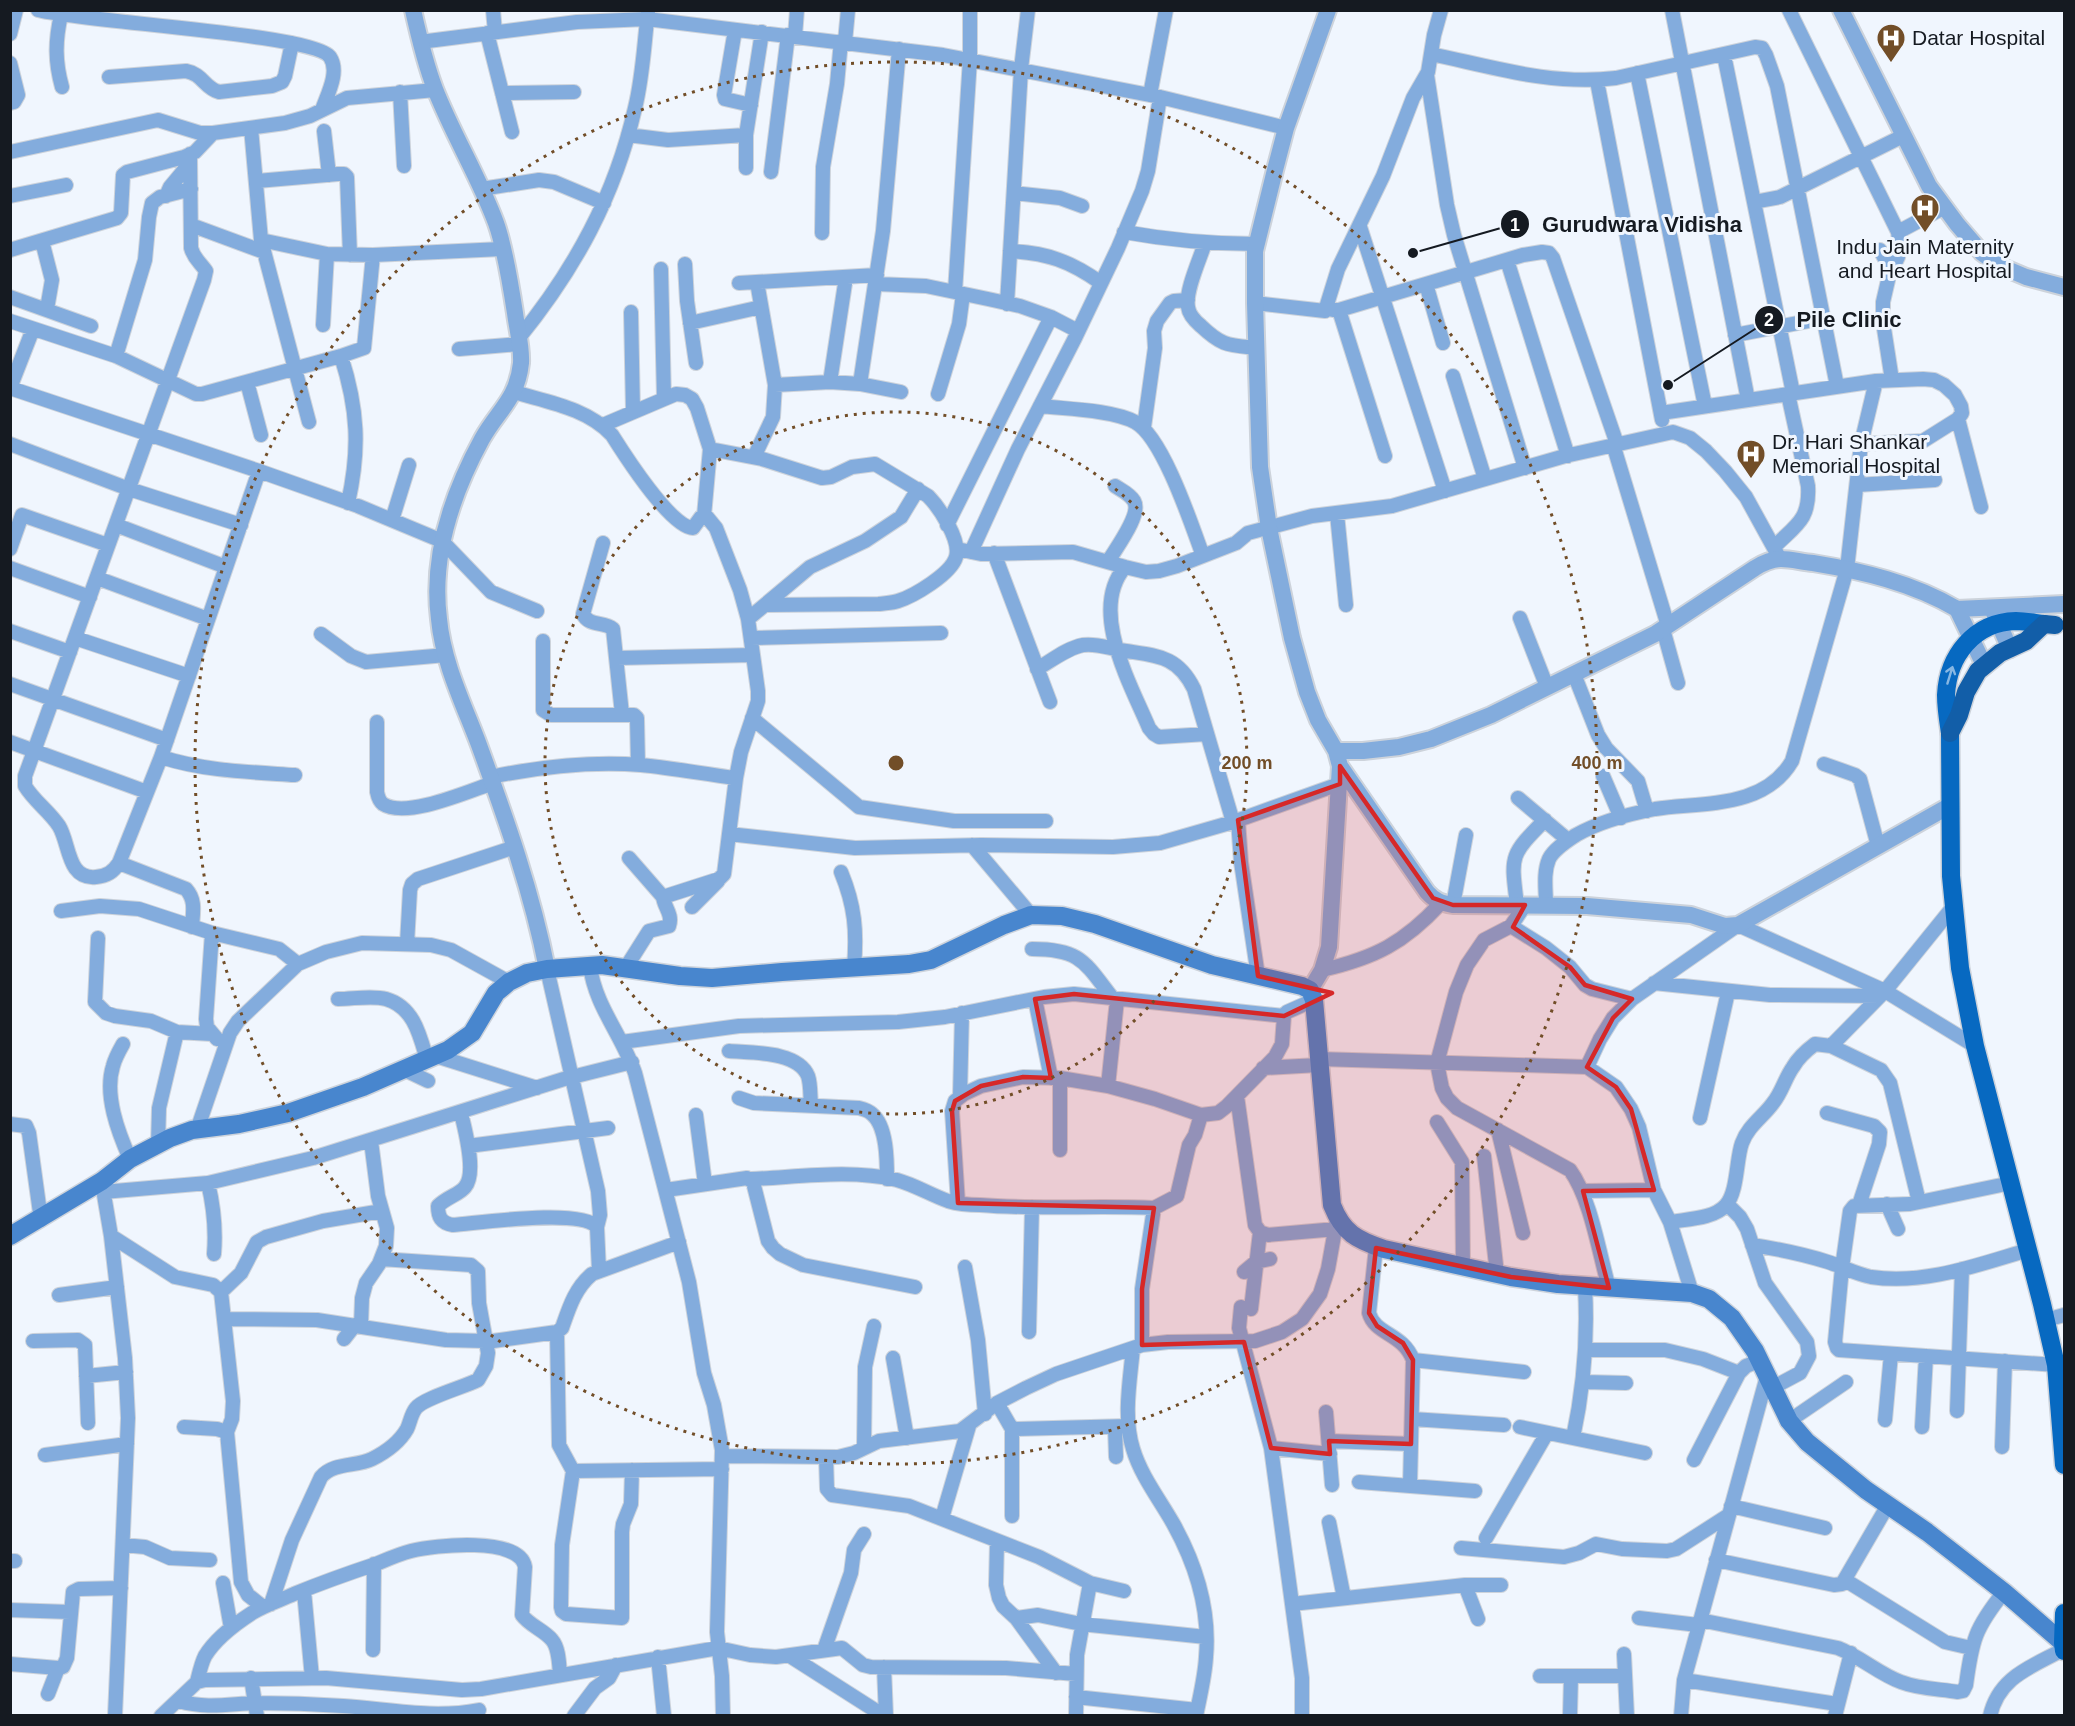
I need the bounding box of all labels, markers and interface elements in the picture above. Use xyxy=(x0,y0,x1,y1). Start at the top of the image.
hospital icon: Datar Hospital xyxy=(1875,22,1907,64)
place label: Datar Hospital xyxy=(1912,26,2045,49)
hospital icon: Indu Jain Maternity and Heart Hospital xyxy=(1909,192,1941,234)
callout: Gurudwara Vidisha xyxy=(1500,204,1754,244)
text: Gurudwara Vidisha xyxy=(1542,212,1743,237)
text: 1 xyxy=(1510,215,1520,235)
place label: Indu Jain Maternity and Heart Hospital xyxy=(1836,235,2014,282)
callout: Pile Clinic xyxy=(1754,300,1913,340)
text: Pile Clinic xyxy=(1796,307,1902,332)
text: 2 xyxy=(1764,310,1774,330)
place label: Dr. Hari Shankar Memorial Hospital xyxy=(1772,430,1940,477)
hospital icon: Dr. Hari Shankar Memorial Hospital xyxy=(1735,438,1767,480)
one-way arrow xyxy=(1945,666,1956,685)
centre of rings xyxy=(886,753,906,773)
text: 200 m xyxy=(1221,753,1273,773)
text: 400 m xyxy=(1571,753,1623,773)

